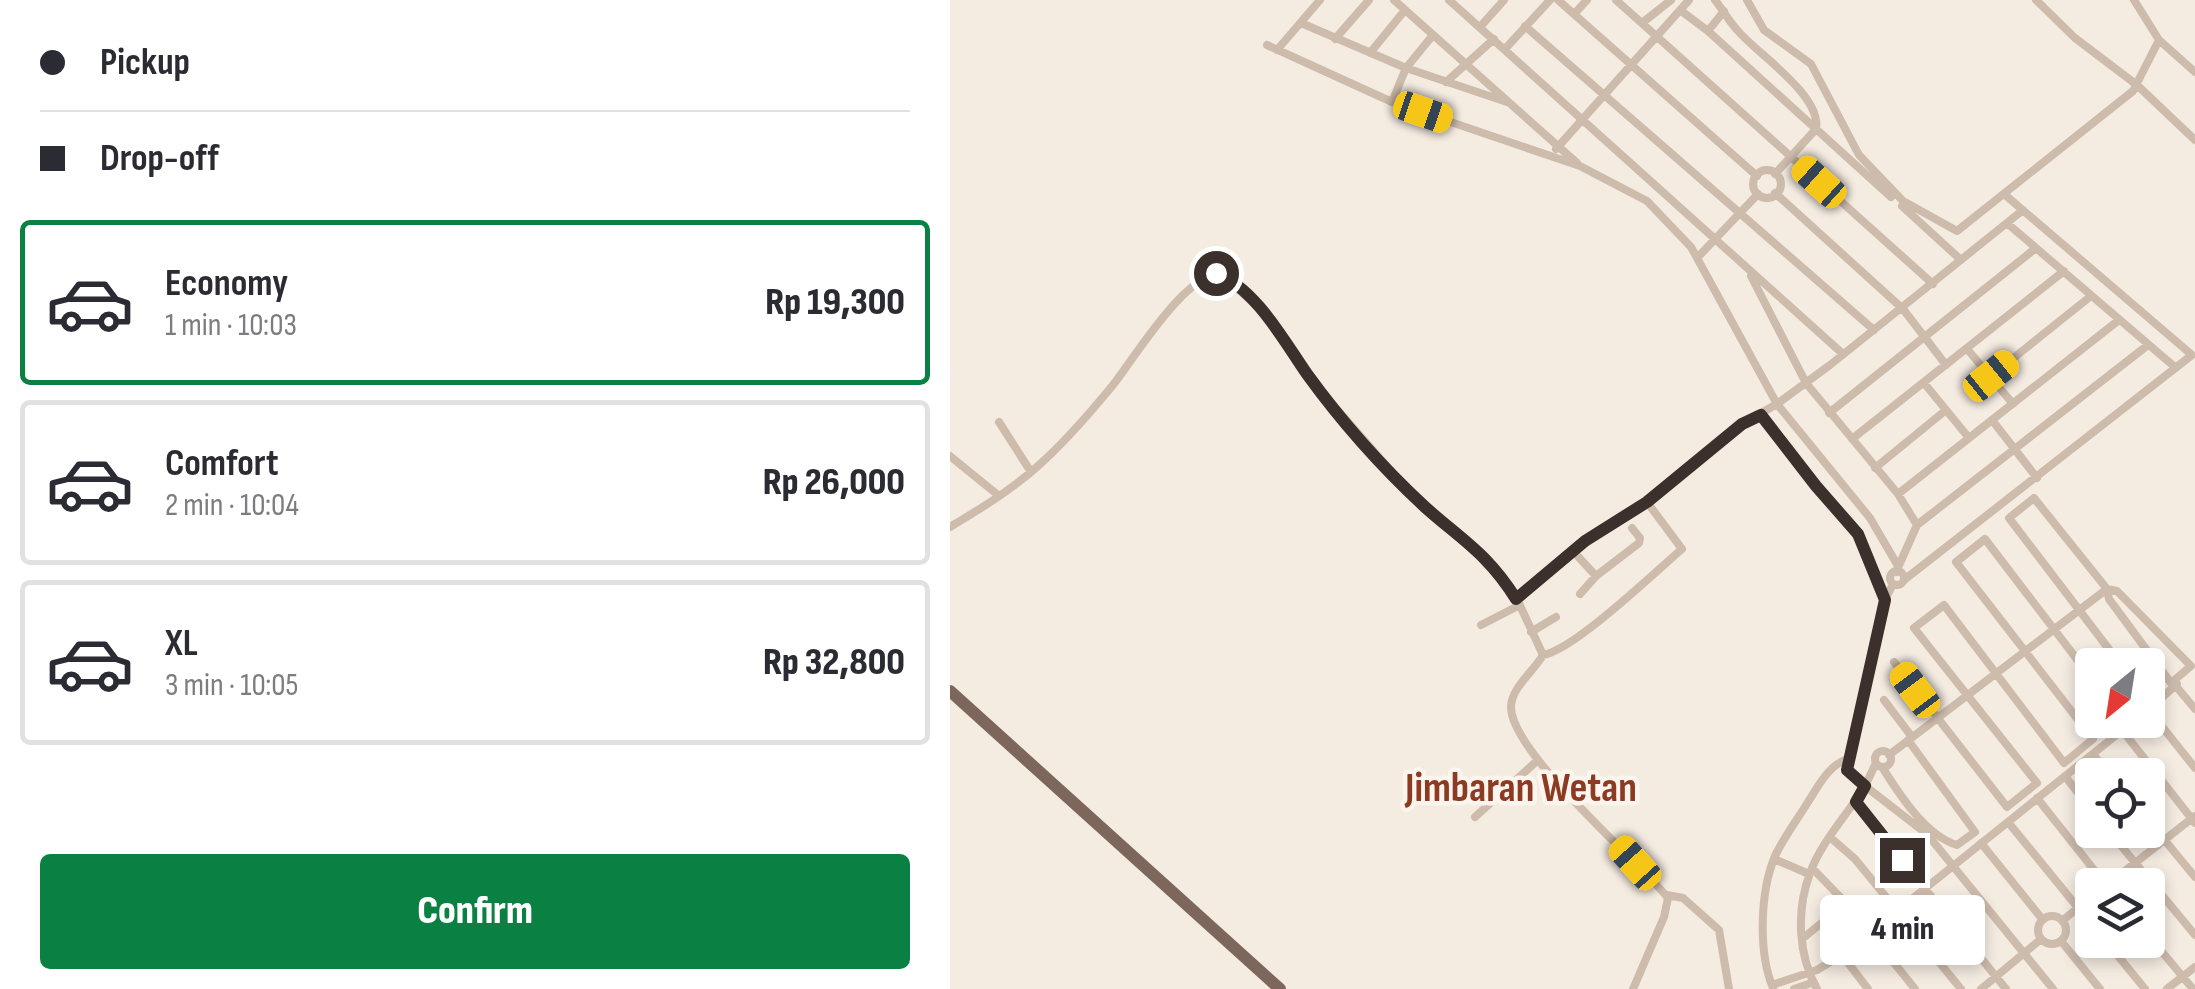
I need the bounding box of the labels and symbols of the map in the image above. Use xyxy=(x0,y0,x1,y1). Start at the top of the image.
car xyxy=(1390,88,1456,136)
car xyxy=(1787,151,1851,213)
route start xyxy=(1194,251,1239,296)
car xyxy=(1958,345,2024,407)
north arrow xyxy=(2075,648,2165,738)
car xyxy=(1885,657,1945,723)
district label: Jimbaran Wetan xyxy=(1404,763,1637,814)
car xyxy=(1604,831,1666,895)
route end xyxy=(1880,838,1925,883)
callout: 4 min xyxy=(1820,895,1984,965)

